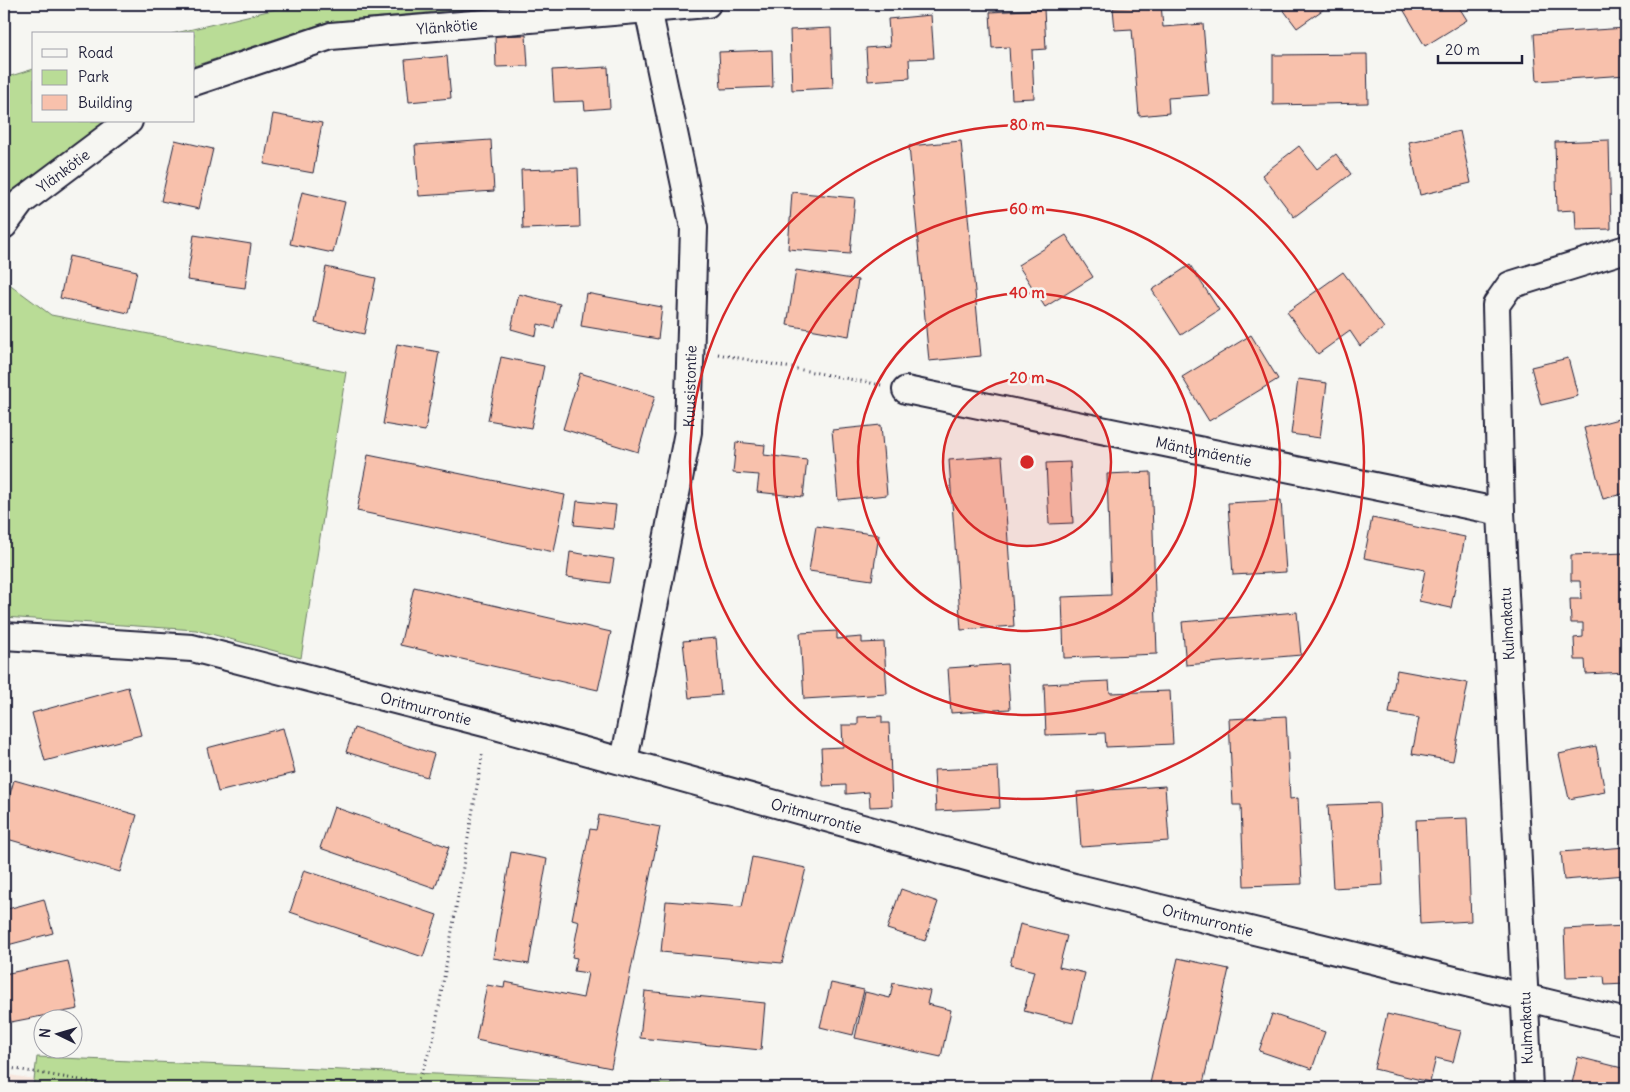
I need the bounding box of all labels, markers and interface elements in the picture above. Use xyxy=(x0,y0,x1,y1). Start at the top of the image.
street label: Ylänkötie xyxy=(416,14,478,38)
legend xyxy=(32,32,195,122)
scale bar xyxy=(1438,32,1521,64)
text: 20 m xyxy=(1445,40,1480,59)
text: Road xyxy=(78,43,113,62)
text: Park xyxy=(78,67,109,86)
text: Building xyxy=(78,93,133,112)
text: 80 m xyxy=(1009,115,1045,134)
street label: Ylänkötie xyxy=(33,145,93,197)
text: 60 m xyxy=(1009,199,1045,218)
text: 40 m xyxy=(1009,283,1045,302)
street label: Kuusistontie xyxy=(679,345,700,428)
text: 20 m xyxy=(1010,368,1044,387)
street label: Mäntymäentie xyxy=(1154,432,1254,470)
centre of rings xyxy=(1018,453,1036,471)
street label: Kulmakatu xyxy=(1496,587,1518,661)
street label: Oritmurrontie xyxy=(378,687,474,729)
street label: Oritmurrontie xyxy=(769,794,864,837)
street label: Oritmurrontie xyxy=(1160,899,1256,940)
street label: Kulmakatu xyxy=(1515,991,1537,1065)
north arrow xyxy=(32,1010,82,1060)
text: N xyxy=(36,1027,54,1038)

